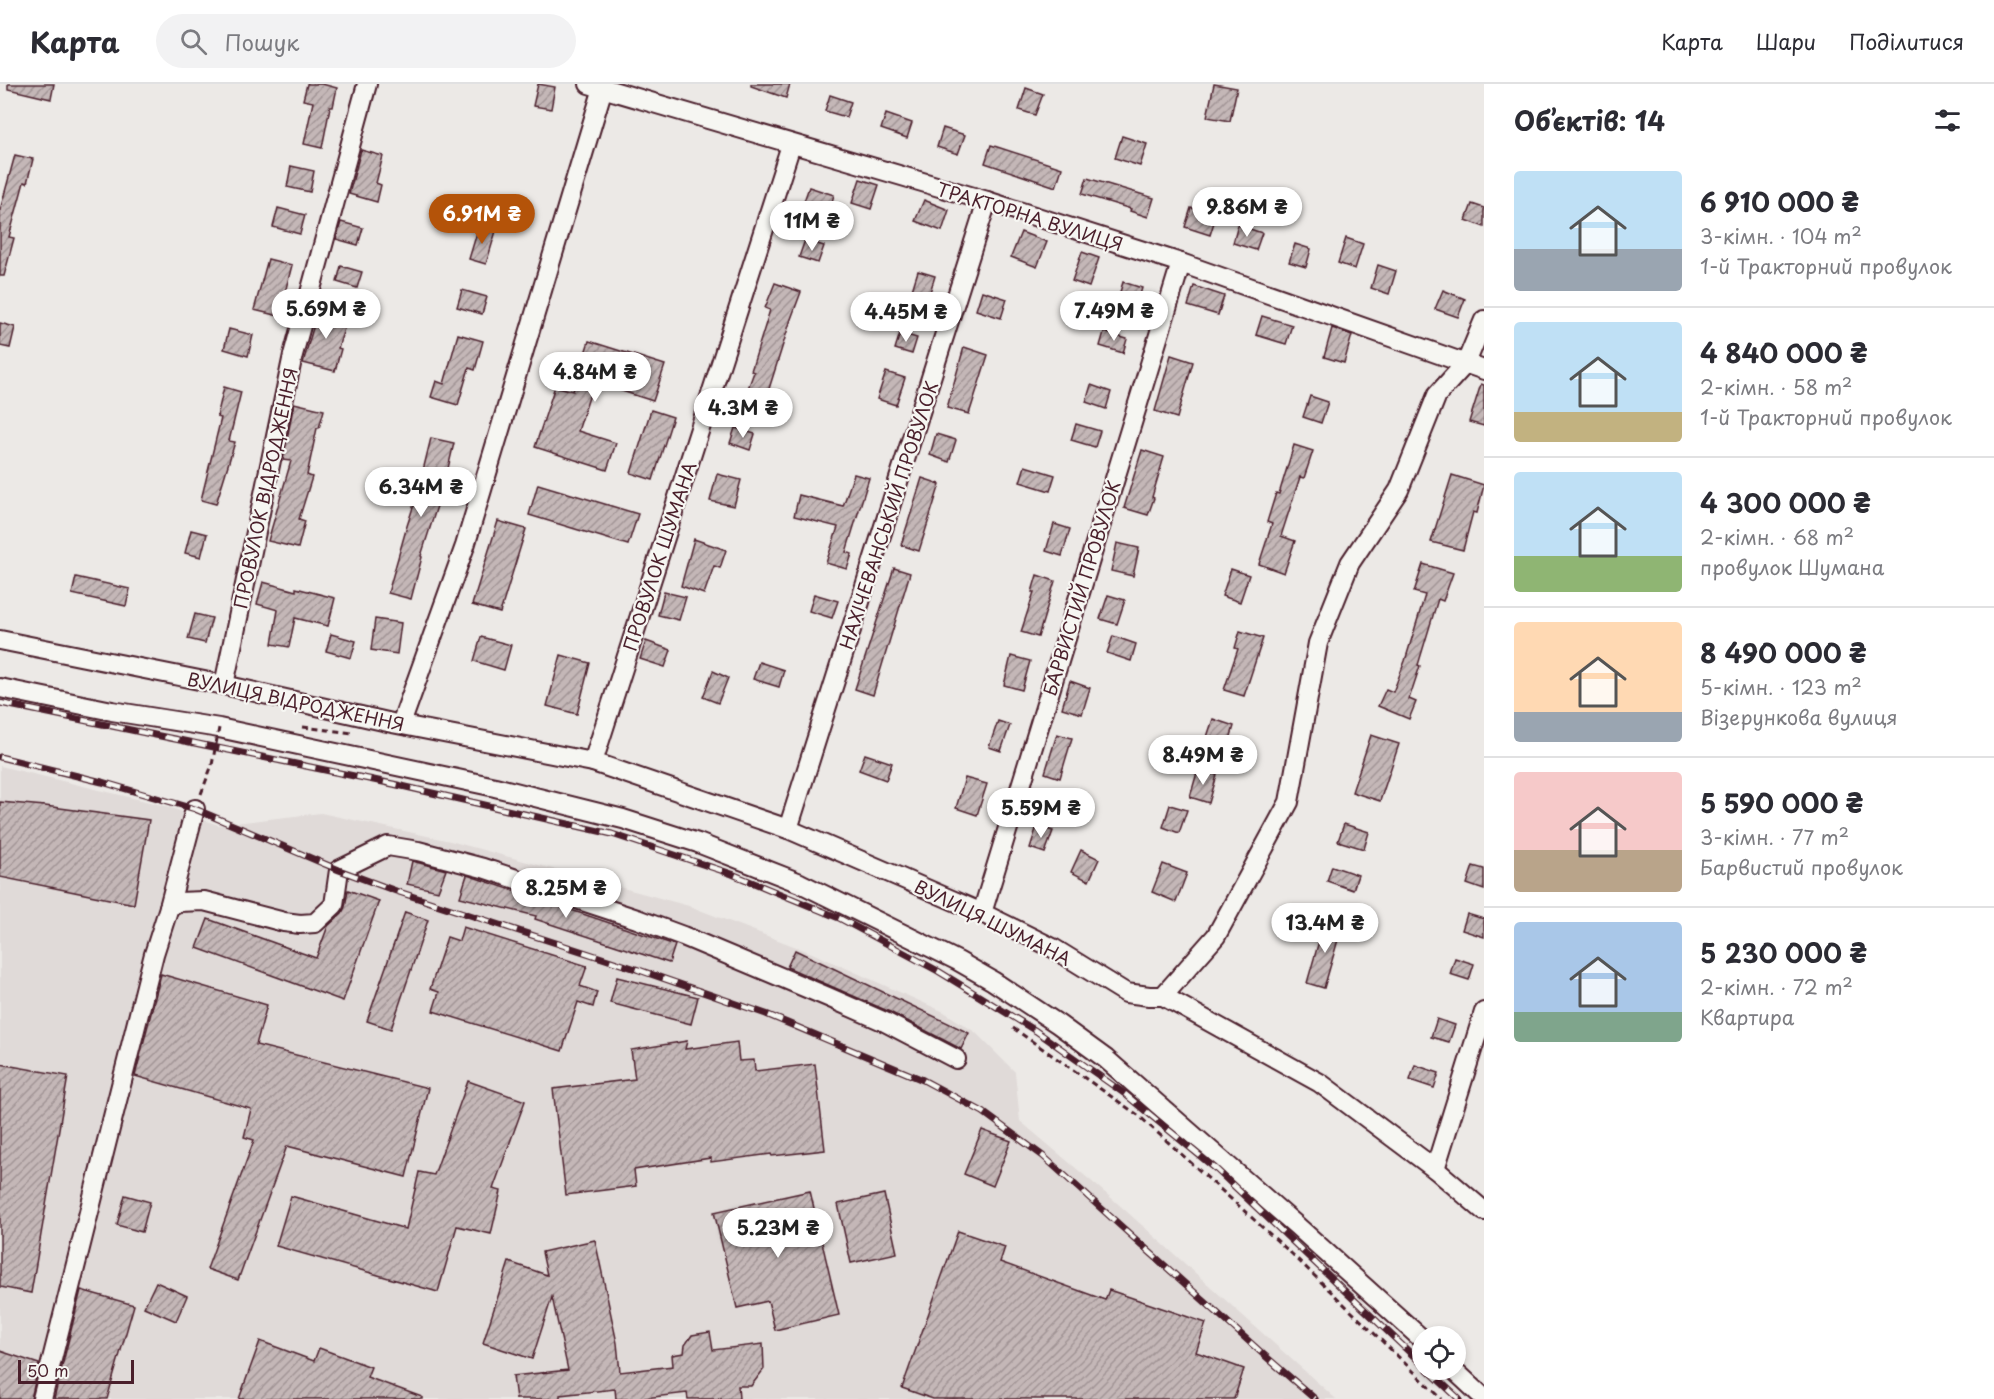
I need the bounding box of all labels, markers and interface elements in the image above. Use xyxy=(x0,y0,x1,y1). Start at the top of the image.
search box xyxy=(156,14,576,68)
text: Карта xyxy=(30,20,120,63)
icon: search xyxy=(177,25,210,58)
text: Пошук xyxy=(225,25,299,58)
text: Карта xyxy=(1661,25,1723,57)
text: Шари xyxy=(1756,25,1816,57)
text: Поділитися xyxy=(1849,25,1964,57)
text: Об’єктів: 14 xyxy=(1514,101,1665,140)
icon: filters xyxy=(1931,104,1964,137)
street label: ТРАКТОРНА ВУЛИЦЯ xyxy=(934,175,1126,257)
text: 6 910 000 ₴ xyxy=(1700,182,1859,221)
pin: 9.86M ₴ xyxy=(1192,187,1302,238)
text: 9.86M ₴ xyxy=(1206,191,1288,221)
pin: 6.91M ₴ xyxy=(427,194,537,245)
icon: home xyxy=(1562,195,1634,267)
text: 6.91M ₴ xyxy=(443,198,521,228)
pin: 11M ₴ xyxy=(770,201,854,252)
text: 11M ₴ xyxy=(784,205,840,235)
text: 3-кімн. · 104 m² xyxy=(1700,221,1862,251)
text: 1-й Тракторний провулок xyxy=(1700,251,1952,281)
pin: 5.69M ₴ xyxy=(271,289,381,340)
pin: 7.49M ₴ xyxy=(1059,291,1169,342)
pin: 4.45M ₴ xyxy=(851,292,961,343)
text: 5.69M ₴ xyxy=(286,293,366,323)
text: 7.49M ₴ xyxy=(1074,295,1154,325)
text: 4.45M ₴ xyxy=(864,296,948,326)
text: 4 840 000 ₴ xyxy=(1700,333,1868,372)
icon: home xyxy=(1562,346,1634,418)
pin: 4.84M ₴ xyxy=(540,352,650,403)
text: 4.84M ₴ xyxy=(553,356,637,386)
street label: ПРОВУЛОК ВІДРОДЖЕННЯ xyxy=(226,365,304,611)
text: 2-кімн. · 58 m² xyxy=(1700,372,1852,402)
street label: НАХІЧЕВАНСЬКИЙ ПРОВУЛОК xyxy=(832,377,944,653)
pin: 4.3M ₴ xyxy=(694,388,792,439)
text: 4.3M ₴ xyxy=(708,392,778,422)
text: 1-й Тракторний провулок xyxy=(1700,402,1952,432)
street label: ПРОВУЛОК ШУМАНА xyxy=(616,458,702,654)
pin: 6.34M ₴ xyxy=(366,467,476,518)
text: 6.34M ₴ xyxy=(379,471,463,501)
street label: БАРВИСТИЙ ПРОВУЛОК xyxy=(1035,477,1127,699)
text: 4 300 000 ₴ xyxy=(1700,483,1871,522)
icon: home xyxy=(1562,496,1634,568)
text: 2-кімн. · 68 m² xyxy=(1700,522,1854,552)
text: провулок Шумана xyxy=(1700,552,1884,582)
text: 8 490 000 ₴ xyxy=(1700,633,1867,672)
icon: home xyxy=(1562,646,1634,718)
street label: ВУЛИЦЯ ВІДРОДЖЕННЯ xyxy=(185,665,407,737)
text: 5-кімн. · 123 m² xyxy=(1700,672,1862,702)
text: Візерункова вулиця xyxy=(1700,702,1898,732)
pin: 8.49M ₴ xyxy=(1148,735,1258,786)
text: 8.49M ₴ xyxy=(1162,739,1244,769)
text: 5 590 000 ₴ xyxy=(1700,783,1863,822)
pin: 5.59M ₴ xyxy=(986,788,1096,839)
text: 5.59M ₴ xyxy=(1001,792,1081,822)
icon: home xyxy=(1562,796,1634,868)
text: 3-кімн. · 77 m² xyxy=(1700,822,1849,852)
text: Барвистий провулок xyxy=(1700,852,1903,882)
pin: 8.25M ₴ xyxy=(511,868,621,919)
text: 8.25M ₴ xyxy=(525,872,607,902)
street label: ВУЛИЦЯ ШУМАНА xyxy=(910,872,1076,972)
pin: 13.4M ₴ xyxy=(1270,903,1380,954)
text: 13.4M ₴ xyxy=(1285,907,1365,937)
text: 5 230 000 ₴ xyxy=(1700,933,1867,972)
icon: home xyxy=(1562,946,1634,1018)
text: 2-кімн. · 72 m² xyxy=(1700,972,1853,1002)
text: Квартира xyxy=(1700,1002,1794,1032)
pin: 5.23M ₴ xyxy=(723,1208,833,1259)
text: 5.23M ₴ xyxy=(736,1212,820,1242)
map controls xyxy=(1412,1326,1466,1380)
button: locate xyxy=(1412,1326,1466,1380)
scale bar xyxy=(18,1357,134,1384)
text: 50 m xyxy=(27,1358,68,1382)

